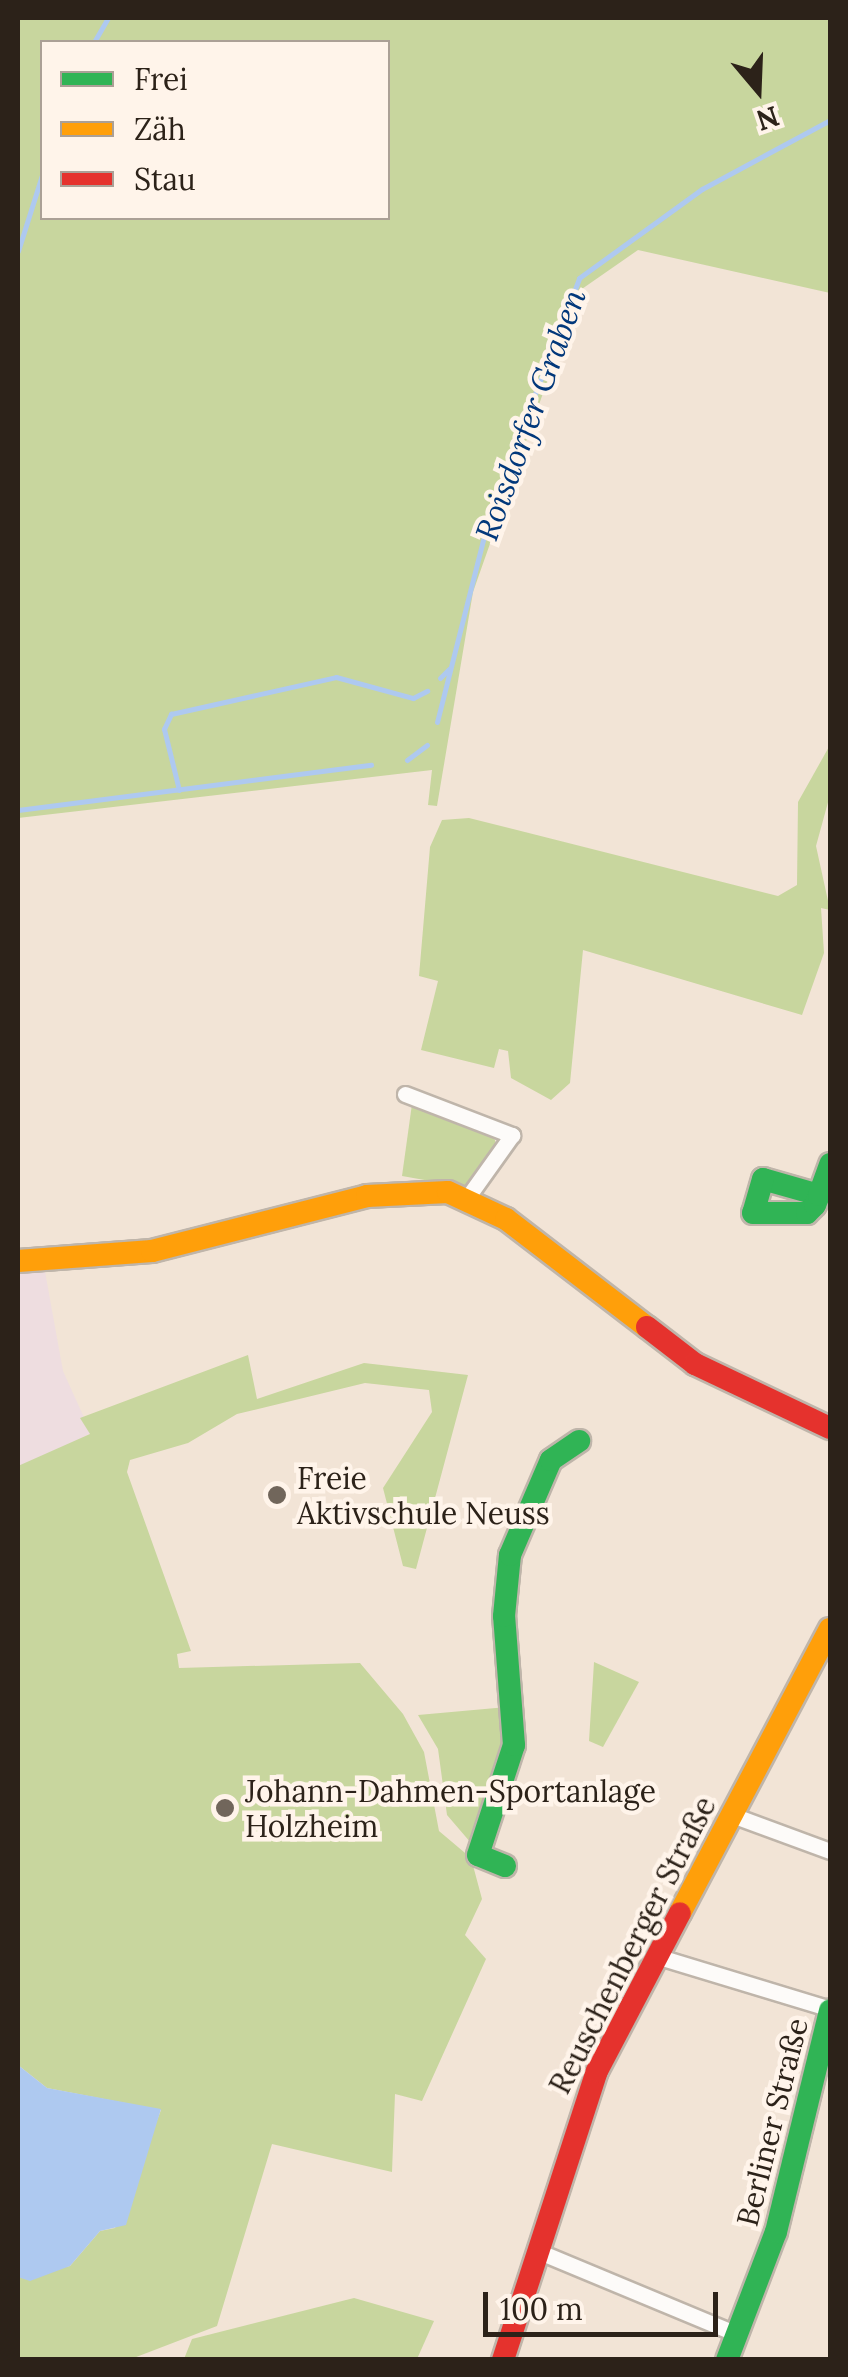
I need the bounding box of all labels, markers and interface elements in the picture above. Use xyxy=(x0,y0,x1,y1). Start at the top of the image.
legend xyxy=(40,40,390,220)
north arrow xyxy=(708,40,808,140)
text: Frei xyxy=(134,60,188,98)
text: N xyxy=(752,98,784,139)
text: Zäh xyxy=(134,110,186,148)
text: Stau xyxy=(134,160,196,198)
water label: Roisdorfer Graben xyxy=(468,284,594,546)
place label: Freie Aktivschule Neuss xyxy=(297,1460,550,1530)
marker: Freie Aktivschule Neuss xyxy=(266,1484,288,1506)
place label: Johann-Dahmen-Sportanlage Holzheim xyxy=(245,1773,656,1844)
street label: Reuschenberger Straße xyxy=(541,1790,723,2100)
marker: Johann-Dahmen-Sportanlage Holzheim xyxy=(214,1797,236,1819)
street label: Berliner Straße xyxy=(729,2014,815,2230)
scale bar xyxy=(488,2272,723,2334)
text: 100 m xyxy=(500,2290,583,2328)

